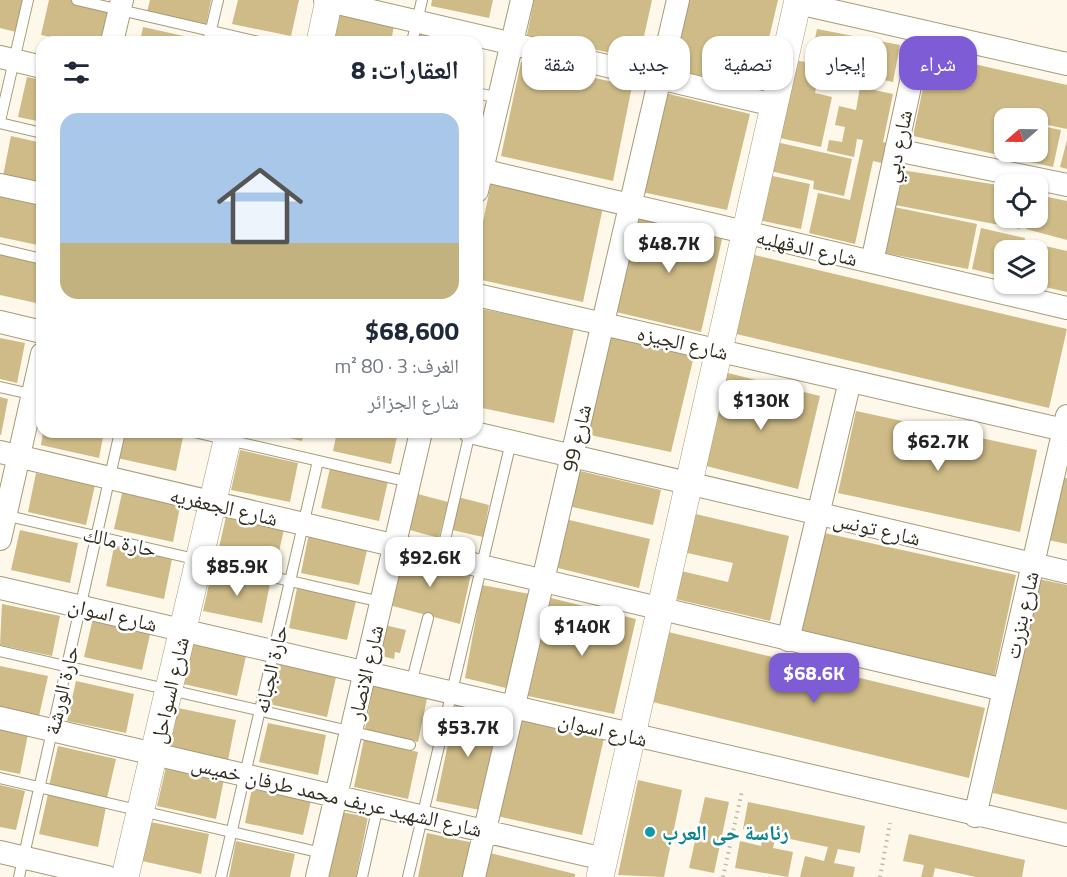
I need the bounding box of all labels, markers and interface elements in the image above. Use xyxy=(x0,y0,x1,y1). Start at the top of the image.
chip: شقة xyxy=(522,36,596,90)
chip: جديد xyxy=(608,36,690,90)
chip: تصفية xyxy=(702,36,793,90)
chip: إيجار xyxy=(805,36,887,90)
chip: شراء xyxy=(899,36,977,90)
text: العقارات: 8 xyxy=(351,50,459,89)
icon: filters xyxy=(60,56,93,89)
street label: شارع دبي xyxy=(874,107,922,186)
north arrow xyxy=(994,108,1048,162)
map controls xyxy=(994,108,1048,294)
icon: home xyxy=(206,152,314,260)
button: locate xyxy=(994,174,1048,228)
street label: شارع الدقهليه xyxy=(753,220,861,274)
pin: $48.7K xyxy=(620,223,718,274)
text: $48.7K xyxy=(638,227,700,258)
button: layers xyxy=(994,240,1048,294)
text: $68,600 xyxy=(365,311,459,350)
street label: شارع الجيزه xyxy=(634,316,732,368)
text: الغرف: 3 · 80 m² xyxy=(334,350,459,381)
pin: $130K xyxy=(719,380,803,431)
text: $130K xyxy=(733,384,789,415)
text: شارع الجزائر xyxy=(368,386,459,417)
street label: شارع 99 xyxy=(553,401,599,475)
pin: $62.7K xyxy=(889,421,987,472)
text: $62.7K xyxy=(907,425,969,456)
street label: شارع الجعفريه xyxy=(167,478,281,534)
street label: شارع تونس xyxy=(830,502,924,554)
street label: حارة مالك xyxy=(80,517,160,565)
pin: $92.6K xyxy=(381,537,479,588)
text: $92.6K xyxy=(399,541,461,572)
pin: $85.9K xyxy=(188,546,286,597)
text: $85.9K xyxy=(206,550,268,581)
street label: شارع بنزرت xyxy=(995,568,1047,662)
street label: شارع اسوان xyxy=(65,588,161,640)
pin: $140K xyxy=(540,606,624,657)
text: $140K xyxy=(554,610,610,641)
street label: حارة الجبانه xyxy=(244,621,296,717)
street label: شارع الانصار xyxy=(338,622,391,723)
street label: شارع السواحل xyxy=(141,634,197,746)
street label: حارة الورشة xyxy=(35,642,87,738)
pin: $68.6K xyxy=(765,653,863,704)
text: $68.6K xyxy=(783,657,845,688)
street label: شارع اسوان xyxy=(555,703,651,755)
pin: $53.7K xyxy=(419,707,517,758)
text: $53.7K xyxy=(437,711,499,742)
street label: شارع الشهيد عريف محمد طرفان خميس xyxy=(189,747,485,845)
place label: رئاسة حى العرب xyxy=(662,816,789,848)
marker: رئاسة حى العرب xyxy=(643,825,657,839)

